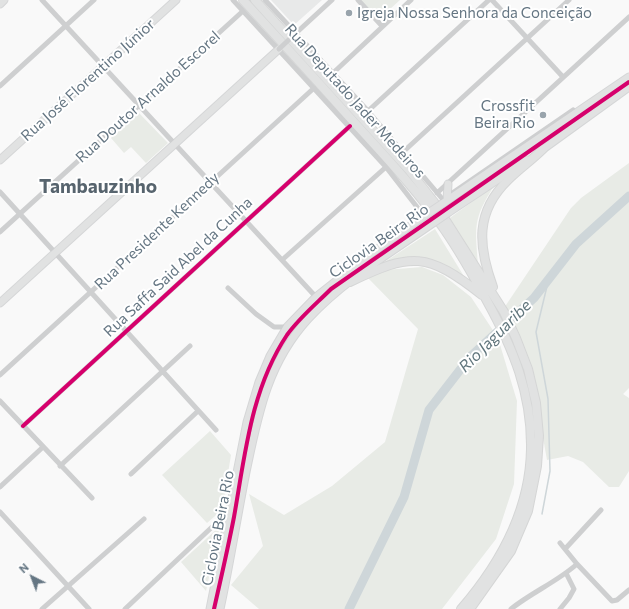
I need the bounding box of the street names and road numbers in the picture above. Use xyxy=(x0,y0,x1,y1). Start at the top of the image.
street label: Rua José Florentino Júnior xyxy=(17,15,159,145)
street label: Rua Deputado Jader Medeiros xyxy=(281,20,429,182)
street label: Rua Doutor Arnaldo Escorel xyxy=(72,27,224,167)
street label: Rua Presidente Kennedy xyxy=(91,169,223,293)
street label: Rua Saffa Said Abel da Cunha xyxy=(100,193,256,341)
street label: Ciclovia Beira Rio xyxy=(326,200,432,282)
street label: Ciclovia Beira Rio xyxy=(198,469,238,587)

